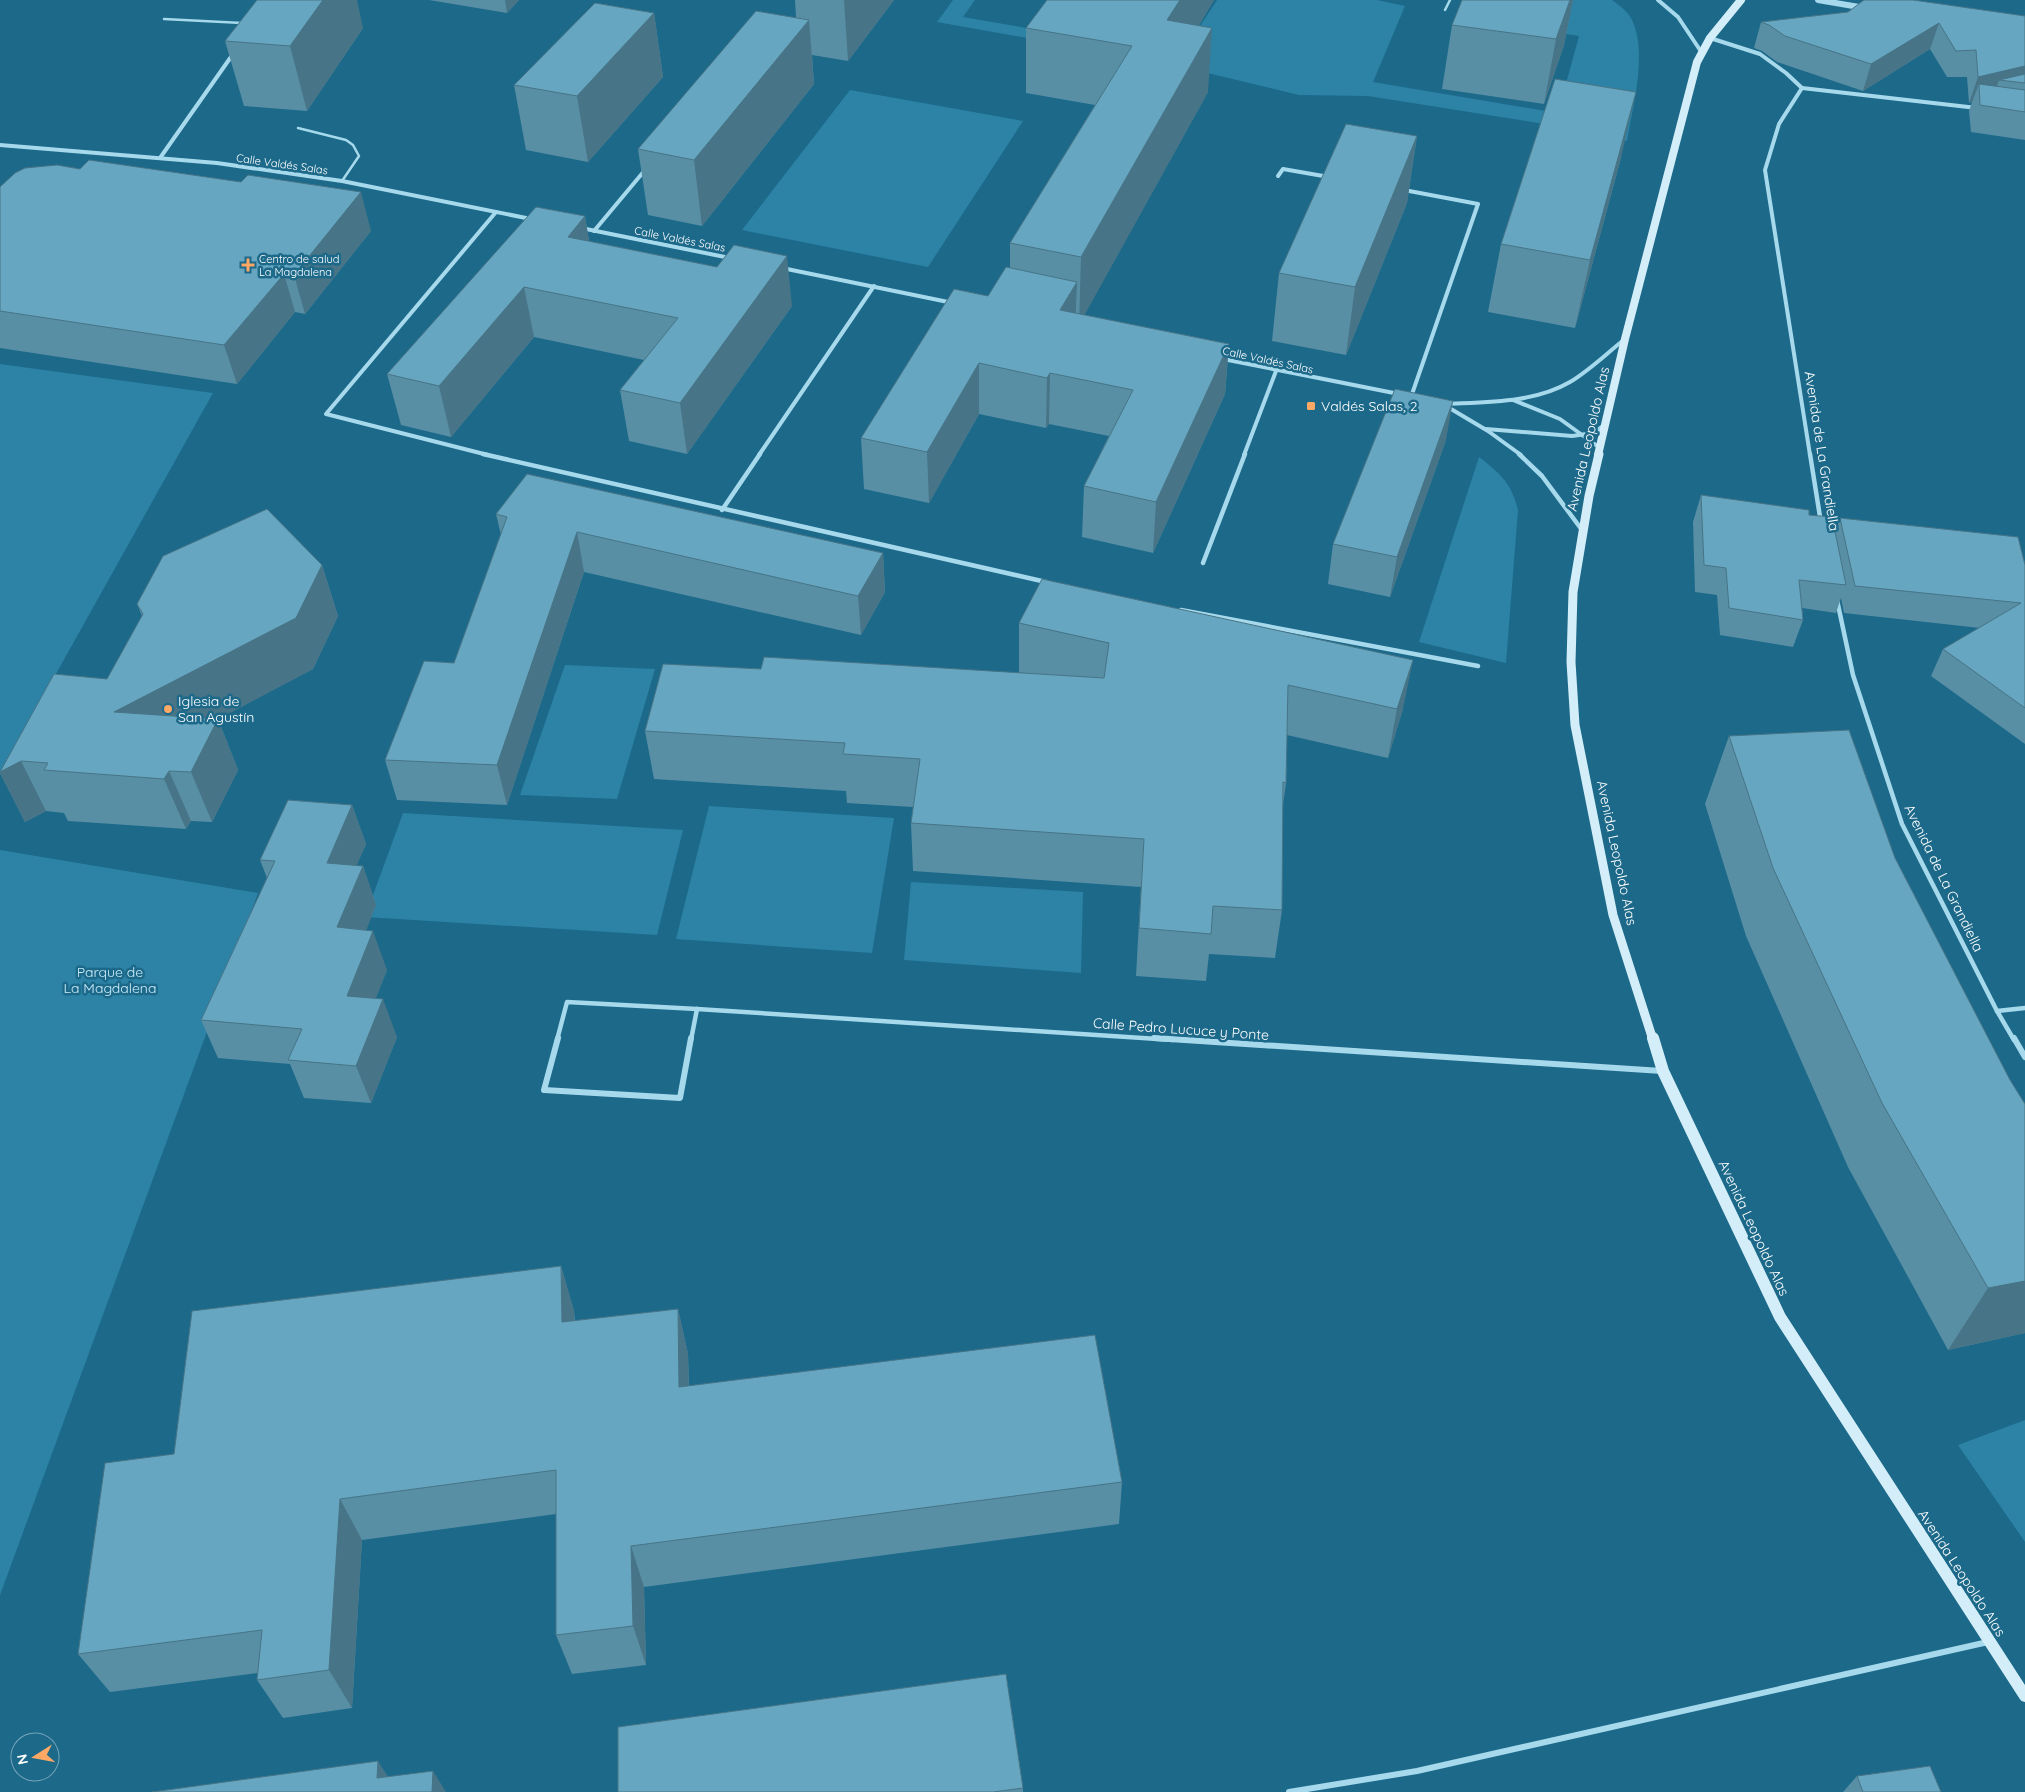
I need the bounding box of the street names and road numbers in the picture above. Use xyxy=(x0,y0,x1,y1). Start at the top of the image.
street label: Calle Valdés Salas xyxy=(235,151,329,177)
street label: Calle Valdés Salas xyxy=(633,223,727,255)
street label: Calle Valdés Salas xyxy=(1221,344,1315,376)
street label: Avenida Leopoldo Alas xyxy=(1563,365,1613,513)
street label: Avenida de La Grandiella xyxy=(1800,370,1844,532)
street label: Avenida Leopoldo Alas xyxy=(1593,779,1641,927)
street label: Avenida de La Grandiella xyxy=(1900,801,1988,955)
street label: Calle Pedro Lucuce y Ponte xyxy=(1092,1014,1270,1044)
street label: Avenida Leopoldo Alas xyxy=(1715,1157,1793,1299)
street label: Avenida Leopoldo Alas xyxy=(1914,1506,2010,1640)

